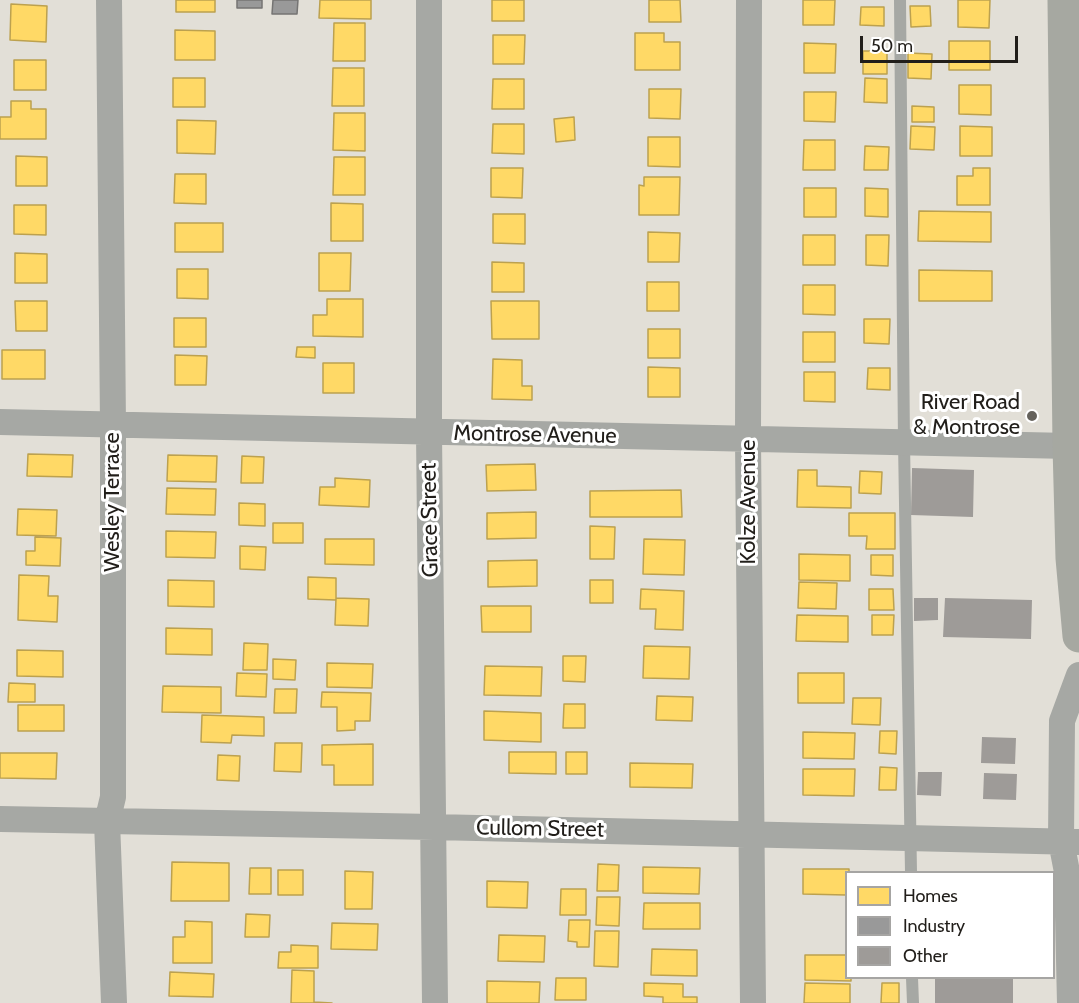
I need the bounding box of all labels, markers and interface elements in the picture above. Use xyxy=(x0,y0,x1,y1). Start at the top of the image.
scale bar xyxy=(863,24,1020,62)
text: 50 m xyxy=(871,35,913,57)
place label: River Road & Montrose xyxy=(913,390,1020,442)
marker: River Road & Montrose xyxy=(1025,409,1039,423)
street label: Montrose Avenue xyxy=(453,420,617,450)
street label: Wesley Terrace xyxy=(100,432,126,572)
street label: Kolze Avenue xyxy=(736,439,762,565)
street label: Grace Street xyxy=(416,462,444,578)
street label: Cullom Street xyxy=(476,815,604,843)
legend xyxy=(845,871,1055,979)
text: Homes xyxy=(903,885,958,907)
text: Industry xyxy=(903,915,965,937)
text: Other xyxy=(903,945,948,967)

